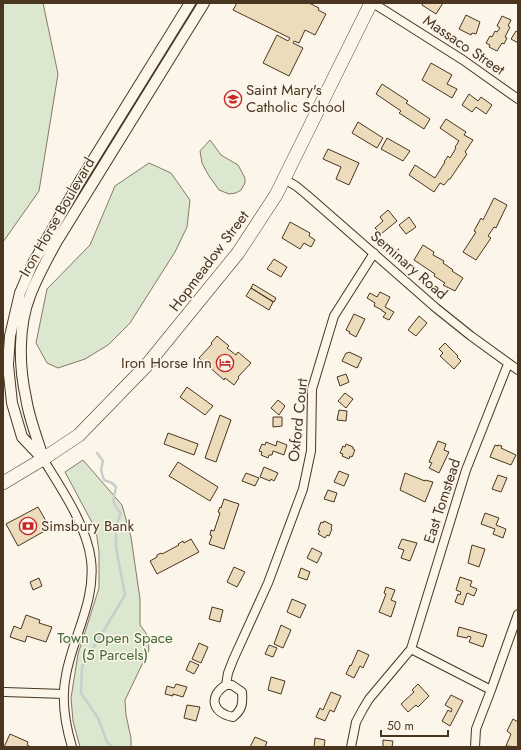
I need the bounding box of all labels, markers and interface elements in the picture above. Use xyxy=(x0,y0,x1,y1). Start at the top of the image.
street label: Massaco Street xyxy=(419,10,510,81)
place label: Saint Mary's Catholic School xyxy=(246,79,345,118)
school or university icon: Saint Mary's Catholic School xyxy=(223,89,243,109)
street label: Iron Horse Boulevard xyxy=(14,153,100,281)
street label: Hopmeadow Street xyxy=(164,206,254,316)
street label: Seminary Road xyxy=(366,225,452,305)
place label: Iron Horse Inn xyxy=(121,352,212,374)
hotel icon: Iron Horse Inn xyxy=(215,353,235,373)
street label: Oxford Court xyxy=(283,377,313,463)
street label: East Tomstead xyxy=(418,456,466,546)
place label: Simsbury Bank xyxy=(41,515,134,537)
bank icon: Simsbury Bank xyxy=(18,516,38,536)
park label: Town Open Space (5 Parcels) xyxy=(57,627,173,666)
scale bar xyxy=(381,712,448,738)
text: 50 m xyxy=(387,717,414,735)

